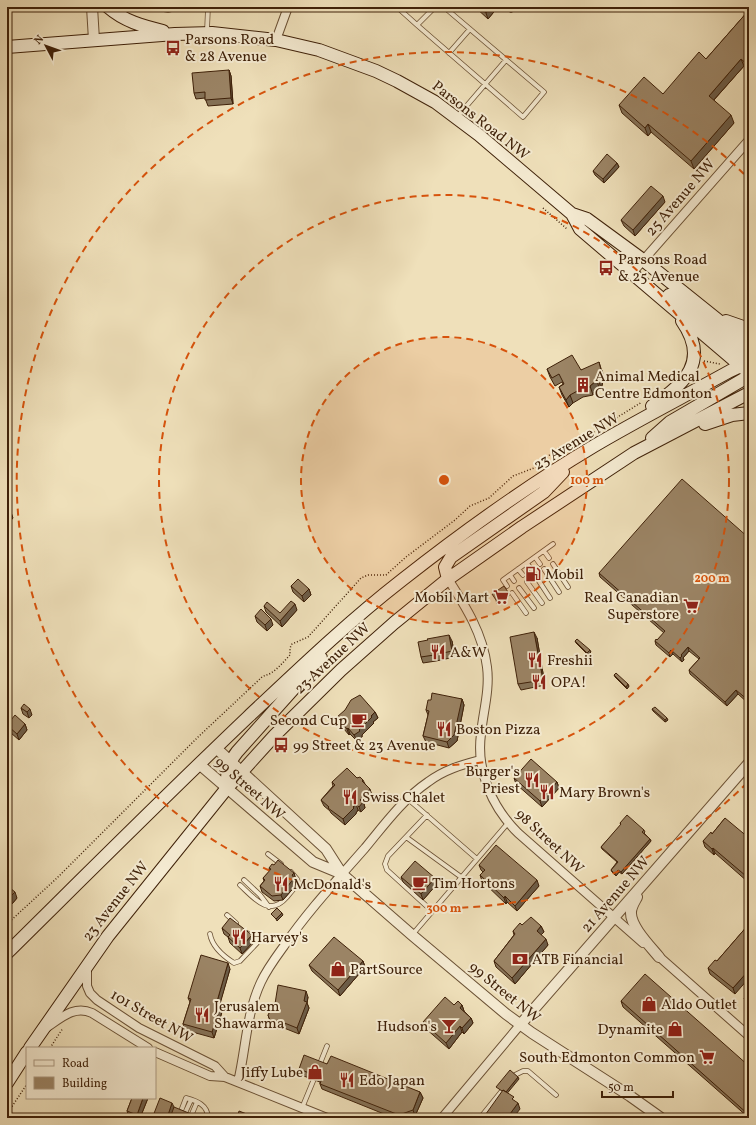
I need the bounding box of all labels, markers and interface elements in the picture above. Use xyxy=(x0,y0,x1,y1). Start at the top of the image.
north arrow xyxy=(26,26,66,66)
place label: Parsons Road & 28 Avenue xyxy=(185,30,274,68)
text: N xyxy=(31,32,48,48)
bus stop icon: Parsons Road & 28 Avenue xyxy=(164,39,182,57)
street label: Parsons Road NW xyxy=(427,76,533,166)
street label: 25 Avenue NW xyxy=(642,155,721,241)
place label: Parsons Road & 25 Avenue xyxy=(618,250,707,288)
bus stop icon: Parsons Road & 25 Avenue xyxy=(597,259,615,277)
place label: Animal Medical Centre Edmonton xyxy=(595,367,712,405)
building icon: Animal Medical Centre Edmonton xyxy=(574,376,592,394)
street label: 23 Avenue NW xyxy=(530,408,624,476)
centre of rings xyxy=(437,473,451,487)
text: 100 m xyxy=(570,473,604,489)
fuel station icon: Mobil xyxy=(524,565,542,583)
place label: Mobil xyxy=(545,565,584,586)
text: 200 m xyxy=(694,571,730,587)
place label: Mobil Mart xyxy=(414,588,489,609)
supermarket icon: Mobil Mart xyxy=(492,588,510,606)
place label: Real Canadian Superstore xyxy=(584,588,679,626)
supermarket icon: Real Canadian Superstore xyxy=(682,597,700,615)
street label: 23 Avenue NW xyxy=(291,618,375,700)
restaurant icon: A&W xyxy=(429,643,447,661)
place label: A&W xyxy=(450,643,487,664)
restaurant icon: Freshii xyxy=(526,651,544,669)
place label: Freshii xyxy=(547,651,593,672)
restaurant icon: OPA! xyxy=(530,673,548,691)
place label: OPA! xyxy=(551,673,587,694)
place label: Second Cup xyxy=(270,711,347,732)
cafe icon: Second Cup xyxy=(350,711,368,729)
restaurant icon: Boston Pizza xyxy=(435,720,453,738)
place label: Boston Pizza xyxy=(456,720,541,741)
bus stop icon: 99 Street & 23 Avenue xyxy=(272,736,290,754)
place label: 99 Street & 23 Avenue xyxy=(293,736,436,757)
street label: 99 Street NW xyxy=(209,753,289,826)
place label: Burger's Priest xyxy=(465,762,520,800)
restaurant icon: Burger's Priest xyxy=(523,771,541,789)
restaurant icon: Mary Brown's xyxy=(538,783,556,801)
place label: Mary Brown's xyxy=(559,783,650,804)
restaurant icon: Swiss Chalet xyxy=(341,788,359,806)
place label: Swiss Chalet xyxy=(362,788,445,809)
street label: 98 Street NW xyxy=(510,805,588,879)
street label: 21 Avenue NW xyxy=(577,852,655,938)
street label: 23 Avenue NW xyxy=(78,857,154,946)
cafe icon: Tim Hortons xyxy=(411,874,429,892)
place label: Tim Hortons xyxy=(432,874,515,895)
restaurant icon: McDonald's xyxy=(272,875,290,893)
place label: McDonald's xyxy=(293,875,371,896)
text: 300 m xyxy=(427,901,462,917)
restaurant icon: Harvey's xyxy=(230,928,248,946)
place label: Harvey's xyxy=(251,928,308,949)
bank icon: ATB Financial xyxy=(511,950,529,968)
place label: ATB Financial xyxy=(532,950,623,971)
street label: 99 Street NW xyxy=(464,958,545,1029)
shop icon: PartSource xyxy=(329,960,347,978)
place label: PartSource xyxy=(350,960,423,981)
street label: 101 Street NW xyxy=(106,985,196,1049)
shop icon: Aldo Outlet xyxy=(640,995,658,1013)
place label: Aldo Outlet xyxy=(661,995,737,1016)
place label: Jerusalem Shawarma xyxy=(214,997,284,1035)
restaurant icon: Jerusalem Shawarma xyxy=(193,1006,211,1024)
place label: Hudson's xyxy=(377,1017,437,1038)
bar icon: Hudson's xyxy=(440,1017,458,1035)
place label: Dynamite xyxy=(597,1020,663,1041)
shop icon: Dynamite xyxy=(666,1020,684,1038)
legend xyxy=(26,1047,156,1099)
place label: South Edmonton Common xyxy=(519,1048,695,1069)
supermarket icon: South Edmonton Common xyxy=(698,1048,716,1066)
text: Road xyxy=(62,1056,89,1072)
place label: Jiffy Lube xyxy=(241,1063,303,1084)
shop icon: Jiffy Lube xyxy=(306,1063,324,1081)
restaurant icon: Edo Japan xyxy=(338,1071,356,1089)
place label: Edo Japan xyxy=(359,1071,425,1092)
scale bar xyxy=(602,1073,673,1099)
text: Building xyxy=(62,1076,107,1092)
text: 50 m xyxy=(608,1080,634,1096)

